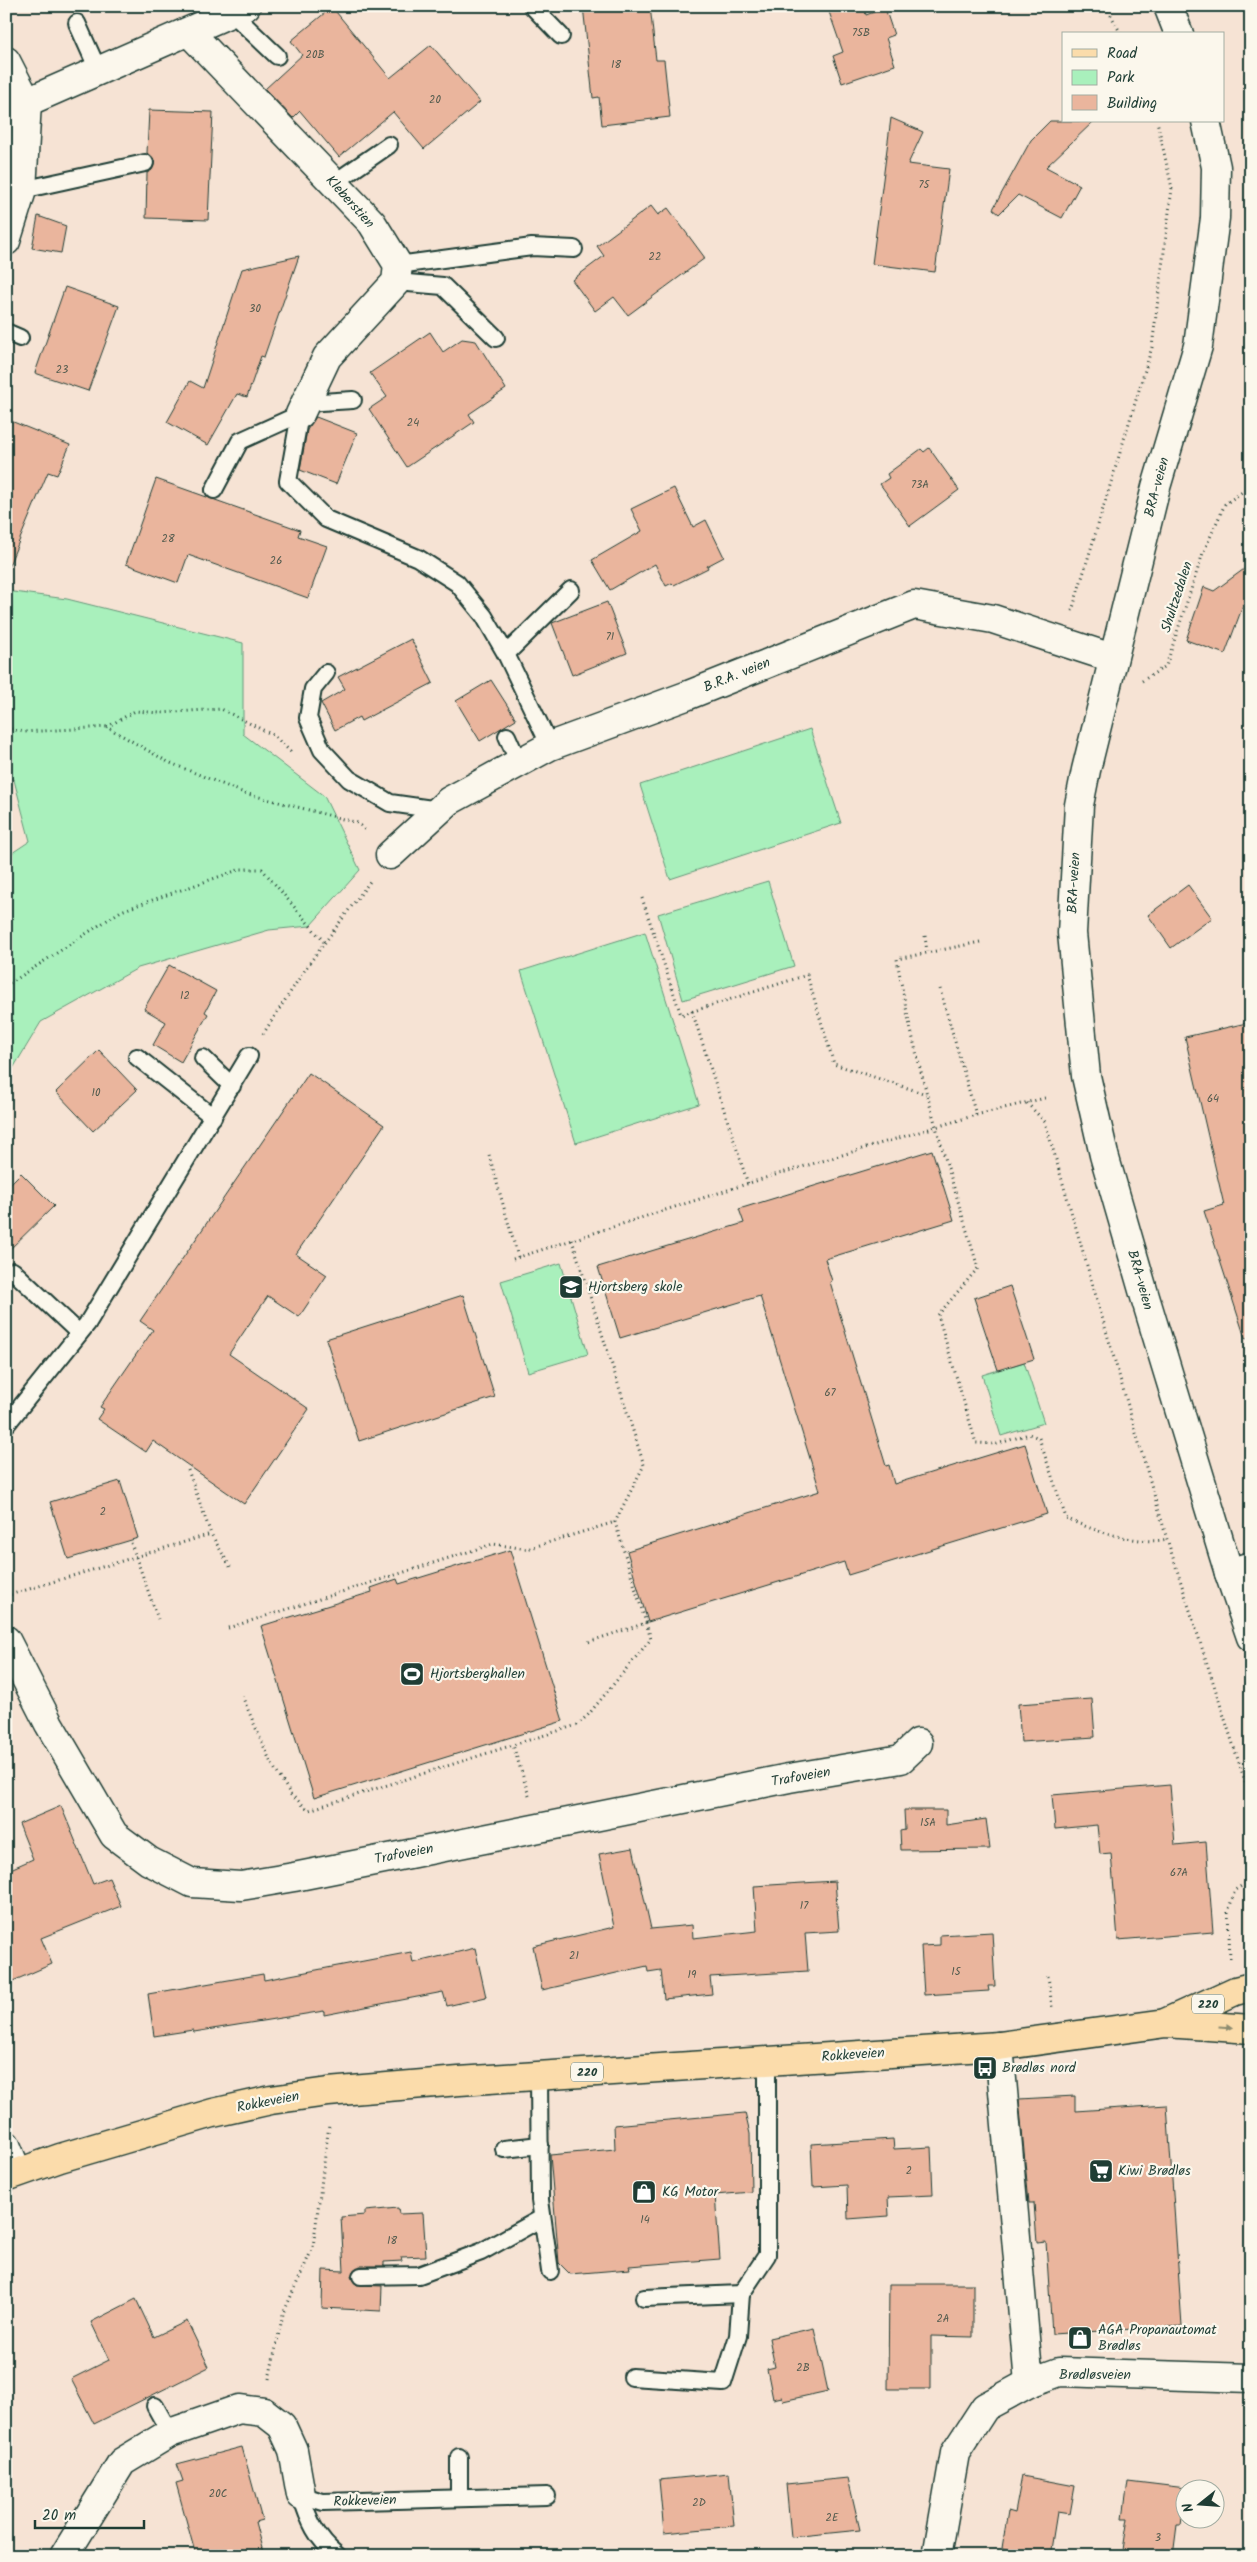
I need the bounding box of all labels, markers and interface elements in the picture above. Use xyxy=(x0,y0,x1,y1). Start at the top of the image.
house number: 75B xyxy=(852,24,870,42)
legend xyxy=(1062,32,1224,122)
text: Road xyxy=(1107,42,1138,66)
house number: 20B xyxy=(306,46,324,64)
house number: 18 xyxy=(611,56,621,74)
text: Park xyxy=(1107,66,1135,90)
house number: 20 xyxy=(429,91,441,109)
text: Building xyxy=(1107,92,1157,116)
street label: Kleberstien xyxy=(320,171,380,233)
house number: 75 xyxy=(919,176,931,194)
house number: 22 xyxy=(649,248,661,266)
house number: 30 xyxy=(249,300,261,318)
house number: 23 xyxy=(56,361,68,379)
house number: 24 xyxy=(407,414,419,432)
street label: BRA-veien xyxy=(1138,455,1176,519)
house number: 73A xyxy=(911,476,929,494)
house number: 28 xyxy=(161,530,175,548)
house number: 26 xyxy=(270,552,282,570)
street label: Shultzedalen xyxy=(1155,559,1199,635)
house number: 71 xyxy=(606,628,614,646)
street label: B.R.A. veien xyxy=(700,652,774,698)
street label: BRA-veien xyxy=(1061,852,1087,914)
house number: 12 xyxy=(180,987,190,1005)
house number: 10 xyxy=(92,1084,101,1102)
house number: 64 xyxy=(1207,1090,1219,1108)
street label: BRA-veien xyxy=(1121,1247,1159,1313)
school or university icon: Hjortsberg skole xyxy=(558,1274,584,1300)
place label: Hjortsberg skole xyxy=(588,1276,683,1298)
house number: 67 xyxy=(824,1384,837,1402)
house number: 2 xyxy=(100,1503,106,1521)
sports icon: Hjortsberghallen xyxy=(399,1661,425,1687)
place label: Hjortsberghallen xyxy=(430,1663,525,1685)
street label: Trafoveien xyxy=(770,1761,832,1793)
house number: 15A xyxy=(920,1814,936,1832)
street label: Trafoveien xyxy=(373,1838,435,1870)
house number: 67A xyxy=(1170,1864,1188,1882)
house number: 17 xyxy=(800,1897,809,1915)
house number: 21 xyxy=(569,1947,579,1965)
house number: 15 xyxy=(951,1963,962,1981)
house number: 19 xyxy=(688,1966,697,1984)
road number: 220 xyxy=(1192,1995,1224,2014)
one-way arrow xyxy=(1218,2024,1234,2032)
street label: Rokkeveien xyxy=(821,2042,885,2068)
bus stop icon: Brødløs nord xyxy=(972,2055,998,2081)
place label: Brødløs nord xyxy=(1002,2057,1077,2079)
road number: 220 xyxy=(571,2062,603,2082)
street label: Rokkeveien xyxy=(235,2085,301,2119)
supermarket icon: Kiwi Brødløs xyxy=(1088,2158,1114,2184)
place label: Kiwi Brødløs xyxy=(1118,2160,1191,2182)
house number: 2 xyxy=(906,2162,912,2180)
shop icon: KG Motor xyxy=(631,2179,657,2205)
place label: KG Motor xyxy=(662,2181,720,2203)
house number: 14 xyxy=(640,2211,650,2229)
house number: 18 xyxy=(387,2232,397,2250)
house number: 2A xyxy=(936,2310,950,2328)
place label: AGA Propanautomat Brødløs xyxy=(1098,2319,1217,2357)
shop icon: AGA Propanautomat Brødløs xyxy=(1067,2325,1093,2351)
house number: 2B xyxy=(796,2359,810,2377)
street label: Brødløsveien xyxy=(1059,2364,1131,2386)
north arrow xyxy=(1174,2480,1224,2530)
house number: 20C xyxy=(209,2485,228,2503)
street label: Rokkeveien xyxy=(333,2489,397,2513)
house number: 2D xyxy=(692,2494,706,2512)
scale bar xyxy=(35,2497,144,2529)
text: N xyxy=(1177,2500,1200,2515)
text: 20 m xyxy=(42,2504,76,2528)
house number: 2E xyxy=(826,2509,839,2527)
house number: 3 xyxy=(1155,2529,1161,2547)

